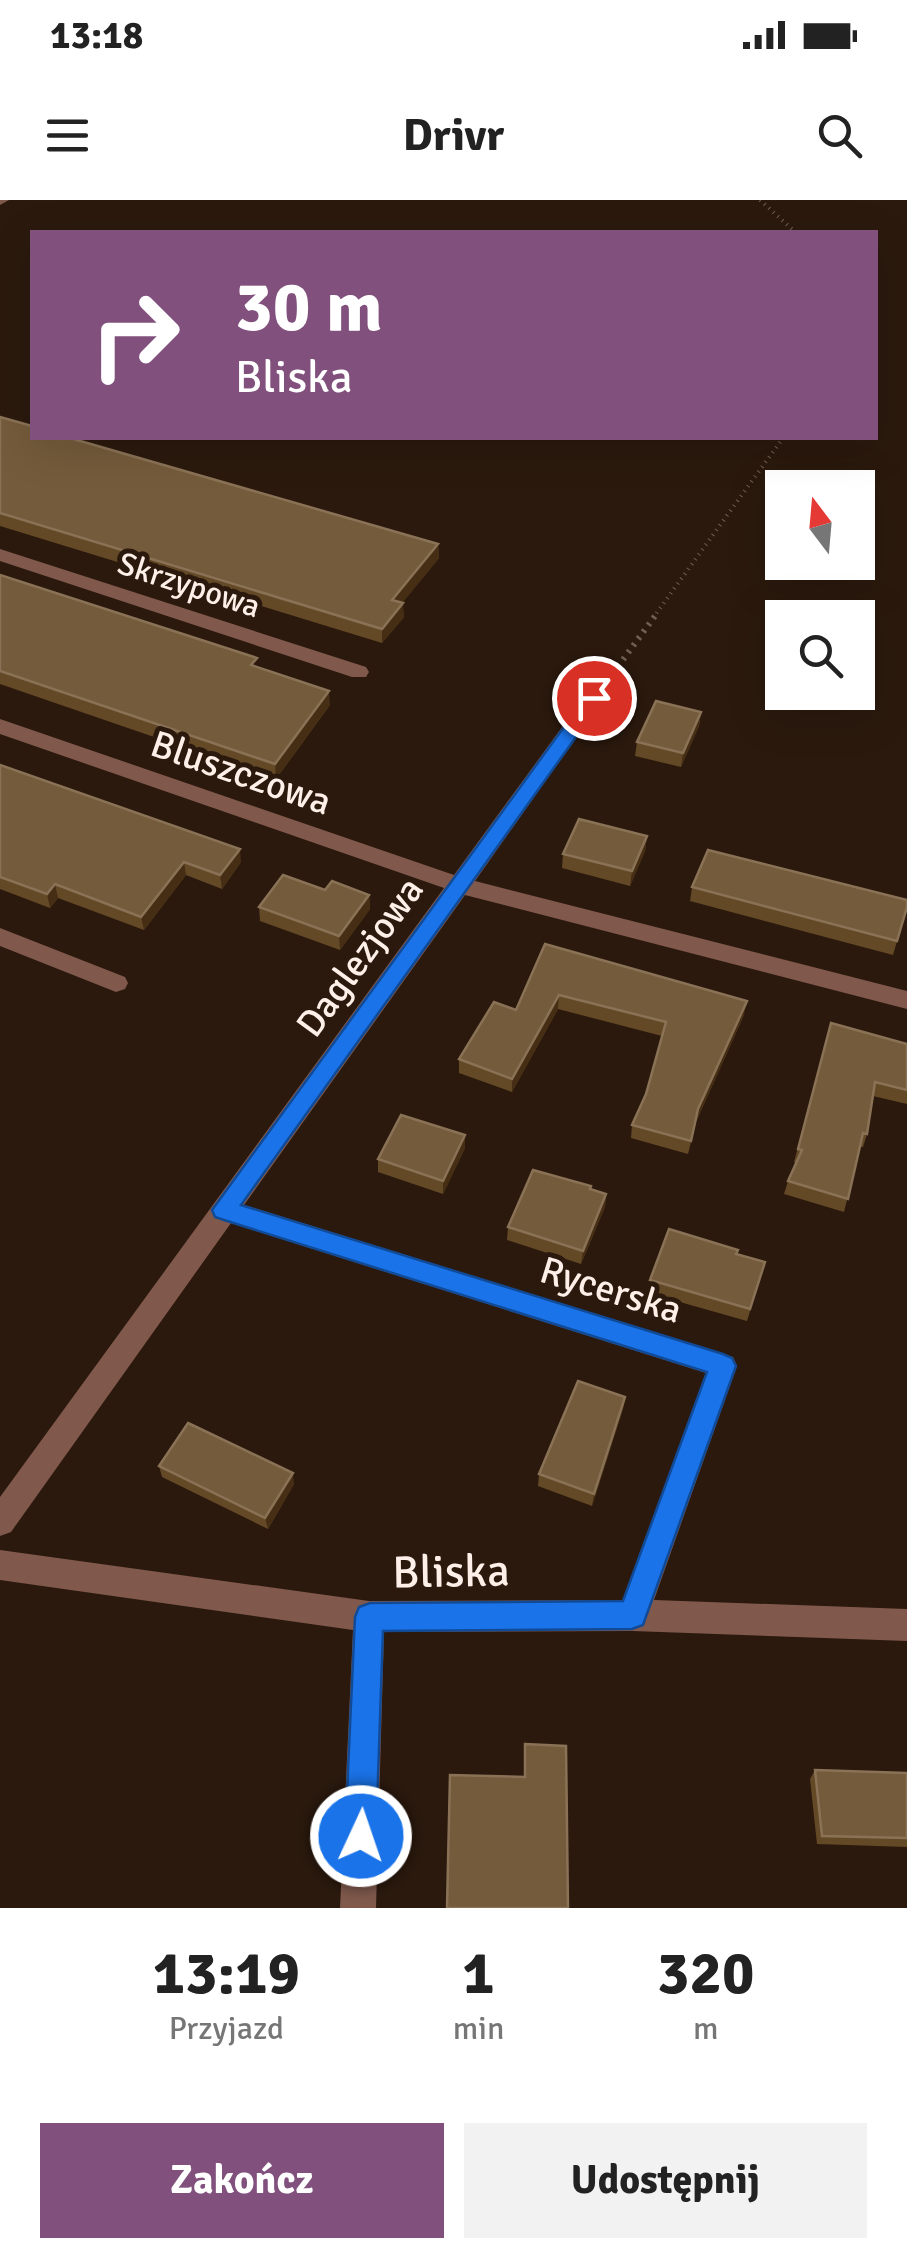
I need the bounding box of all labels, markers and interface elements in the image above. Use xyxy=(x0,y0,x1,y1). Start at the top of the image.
text: 13:18 xyxy=(50,12,143,59)
icon: menu xyxy=(40,108,95,163)
text: Drivr xyxy=(403,108,504,163)
icon: search xyxy=(812,108,867,163)
text: 30 m xyxy=(235,264,383,350)
icon: right xyxy=(70,270,200,400)
text: Bliska xyxy=(235,350,353,405)
north arrow xyxy=(765,470,875,580)
map controls xyxy=(765,470,875,710)
street label: Skrzypowa xyxy=(113,544,265,626)
button: search xyxy=(765,600,875,710)
pin xyxy=(552,656,637,741)
icon: arrive xyxy=(567,671,622,726)
street label: Bluszczowa xyxy=(145,720,337,826)
street label: Daglezjowa xyxy=(286,868,434,1046)
street label: Rycerska xyxy=(534,1246,688,1334)
street label: Bliska xyxy=(392,1543,510,1601)
position arrow xyxy=(309,1784,413,1888)
text: 13:19 xyxy=(153,1937,300,2011)
text: 1 xyxy=(462,1937,495,2011)
text: 320 xyxy=(657,1937,754,2011)
text: Przyjazd xyxy=(169,2009,284,2048)
text: min xyxy=(453,2009,504,2048)
text: m xyxy=(693,2009,718,2048)
button: Zakończ xyxy=(40,2123,444,2238)
button: Udostępnij xyxy=(464,2123,867,2238)

